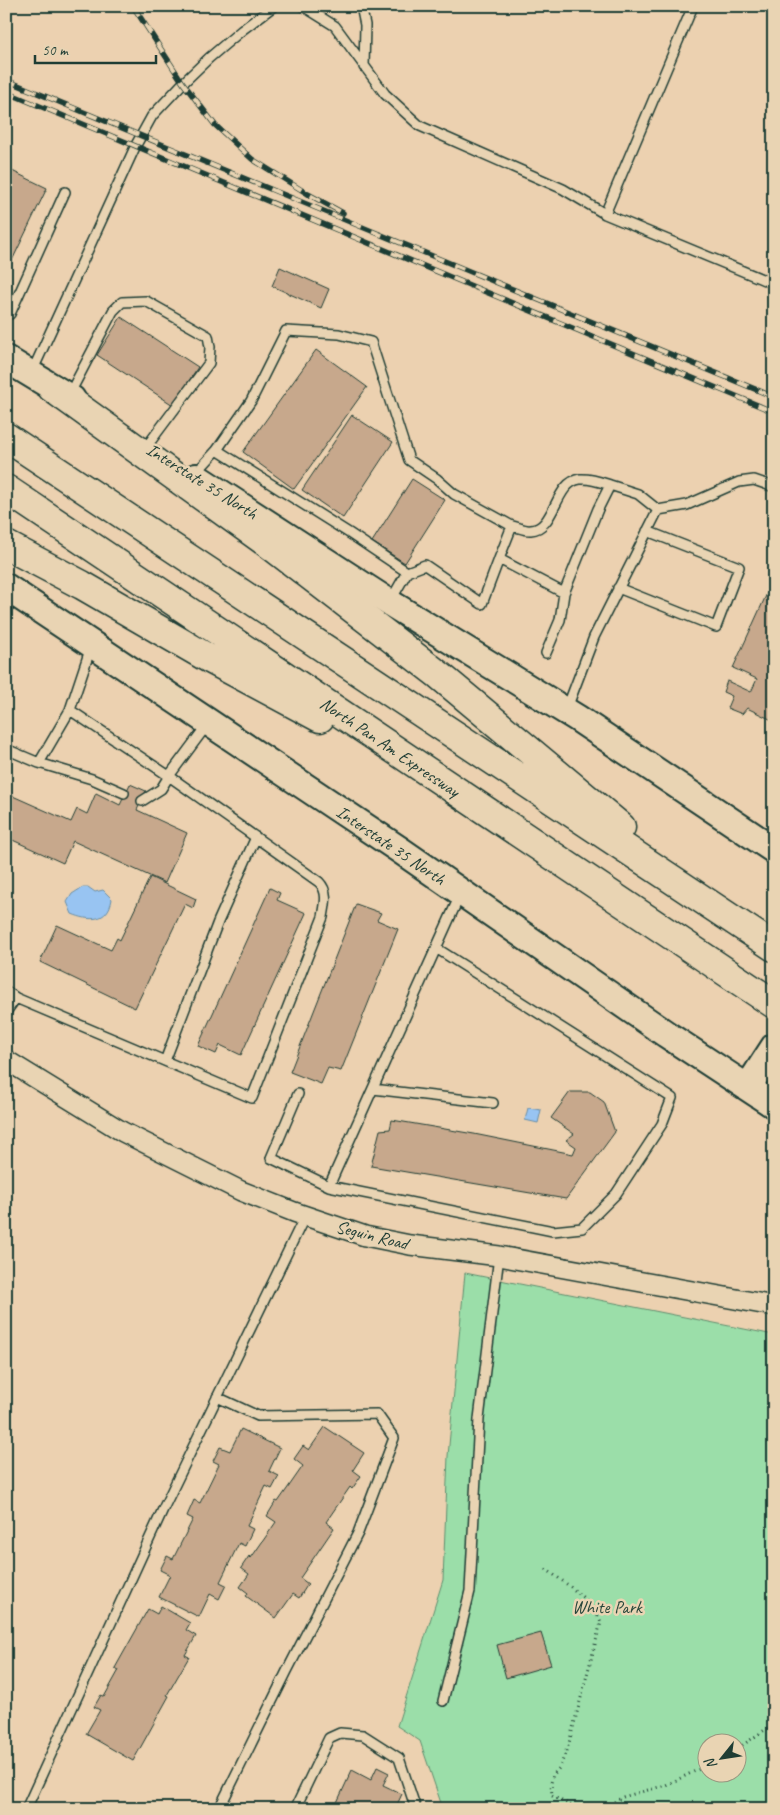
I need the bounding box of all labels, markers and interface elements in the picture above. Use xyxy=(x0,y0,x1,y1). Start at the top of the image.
scale bar xyxy=(35,32,156,64)
text: 50 m xyxy=(42,41,69,60)
street label: Interstate 35 North xyxy=(142,438,262,524)
street label: North Pan Am Expressway xyxy=(316,692,465,803)
street label: Interstate 35 North xyxy=(332,800,451,890)
street label: Seguin Road xyxy=(334,1215,413,1255)
park label: White Park xyxy=(572,1596,643,1618)
north arrow xyxy=(698,1732,748,1782)
text: N xyxy=(700,1754,721,1772)

